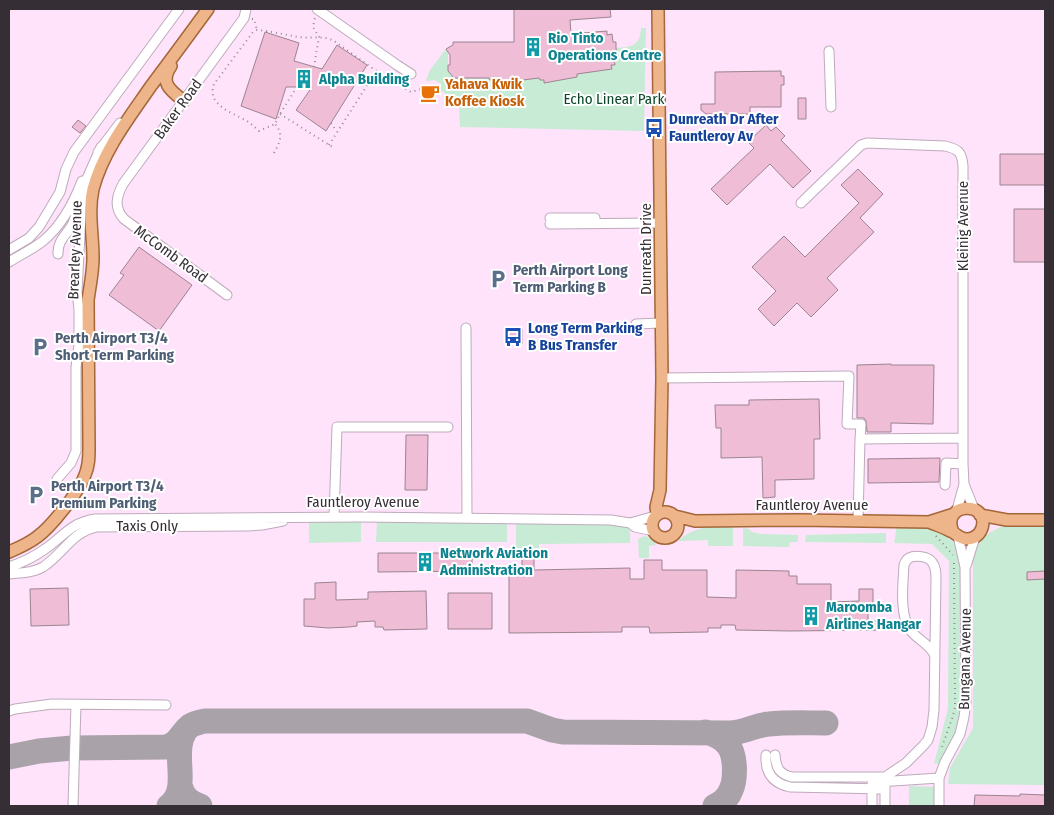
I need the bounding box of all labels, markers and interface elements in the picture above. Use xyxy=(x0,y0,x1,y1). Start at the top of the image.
place label: Rio Tinto Operations Centre xyxy=(548,29,662,64)
building icon: Rio Tinto Operations Centre xyxy=(522,36,544,58)
building icon: Alpha Building xyxy=(293,68,315,90)
place label: Alpha Building xyxy=(318,70,410,88)
place label: Yahava Kwik Koffee Kiosk xyxy=(444,75,525,110)
street label: Baker Road xyxy=(150,76,206,142)
cafe icon: Yahava Kwik Koffee Kiosk xyxy=(419,82,441,104)
park label: Echo Linear Park xyxy=(564,90,664,108)
place label: Dunreath Dr After Fauntleroy Av xyxy=(669,110,779,145)
bus stop icon: Dunreath Dr After Fauntleroy Av xyxy=(643,117,665,139)
street label: Kleinig Avenue xyxy=(954,181,972,271)
street label: Brearley Avenue xyxy=(64,200,86,300)
street label: Dunreath Drive xyxy=(637,203,655,295)
street label: McComb Road xyxy=(131,221,211,287)
place label: Perth Airport Long Term Parking B xyxy=(513,261,628,296)
parking icon: Perth Airport Long Term Parking B xyxy=(487,268,509,290)
place label: Long Term Parking B Bus Transfer xyxy=(528,319,643,354)
bus stop icon: Long Term Parking B Bus Transfer xyxy=(502,326,524,348)
place label: Perth Airport T3/4 Short Term Parking xyxy=(55,329,175,364)
parking icon: Perth Airport T3/4 Short Term Parking xyxy=(29,336,51,358)
place label: Perth Airport T3/4 Premium Parking xyxy=(51,477,164,512)
parking icon: Perth Airport T3/4 Premium Parking xyxy=(25,484,47,506)
street label: Fauntleroy Avenue xyxy=(307,493,419,511)
street label: Fauntleroy Avenue xyxy=(756,496,868,514)
street label: Taxis Only xyxy=(116,517,178,535)
place label: Network Aviation Administration xyxy=(439,544,548,579)
building icon: Network Aviation Administration xyxy=(414,551,436,573)
place label: Maroomba Airlines Hangar xyxy=(825,598,922,633)
building icon: Maroomba Airlines Hangar xyxy=(800,605,822,627)
street label: Bungana Avenue xyxy=(955,608,975,710)

